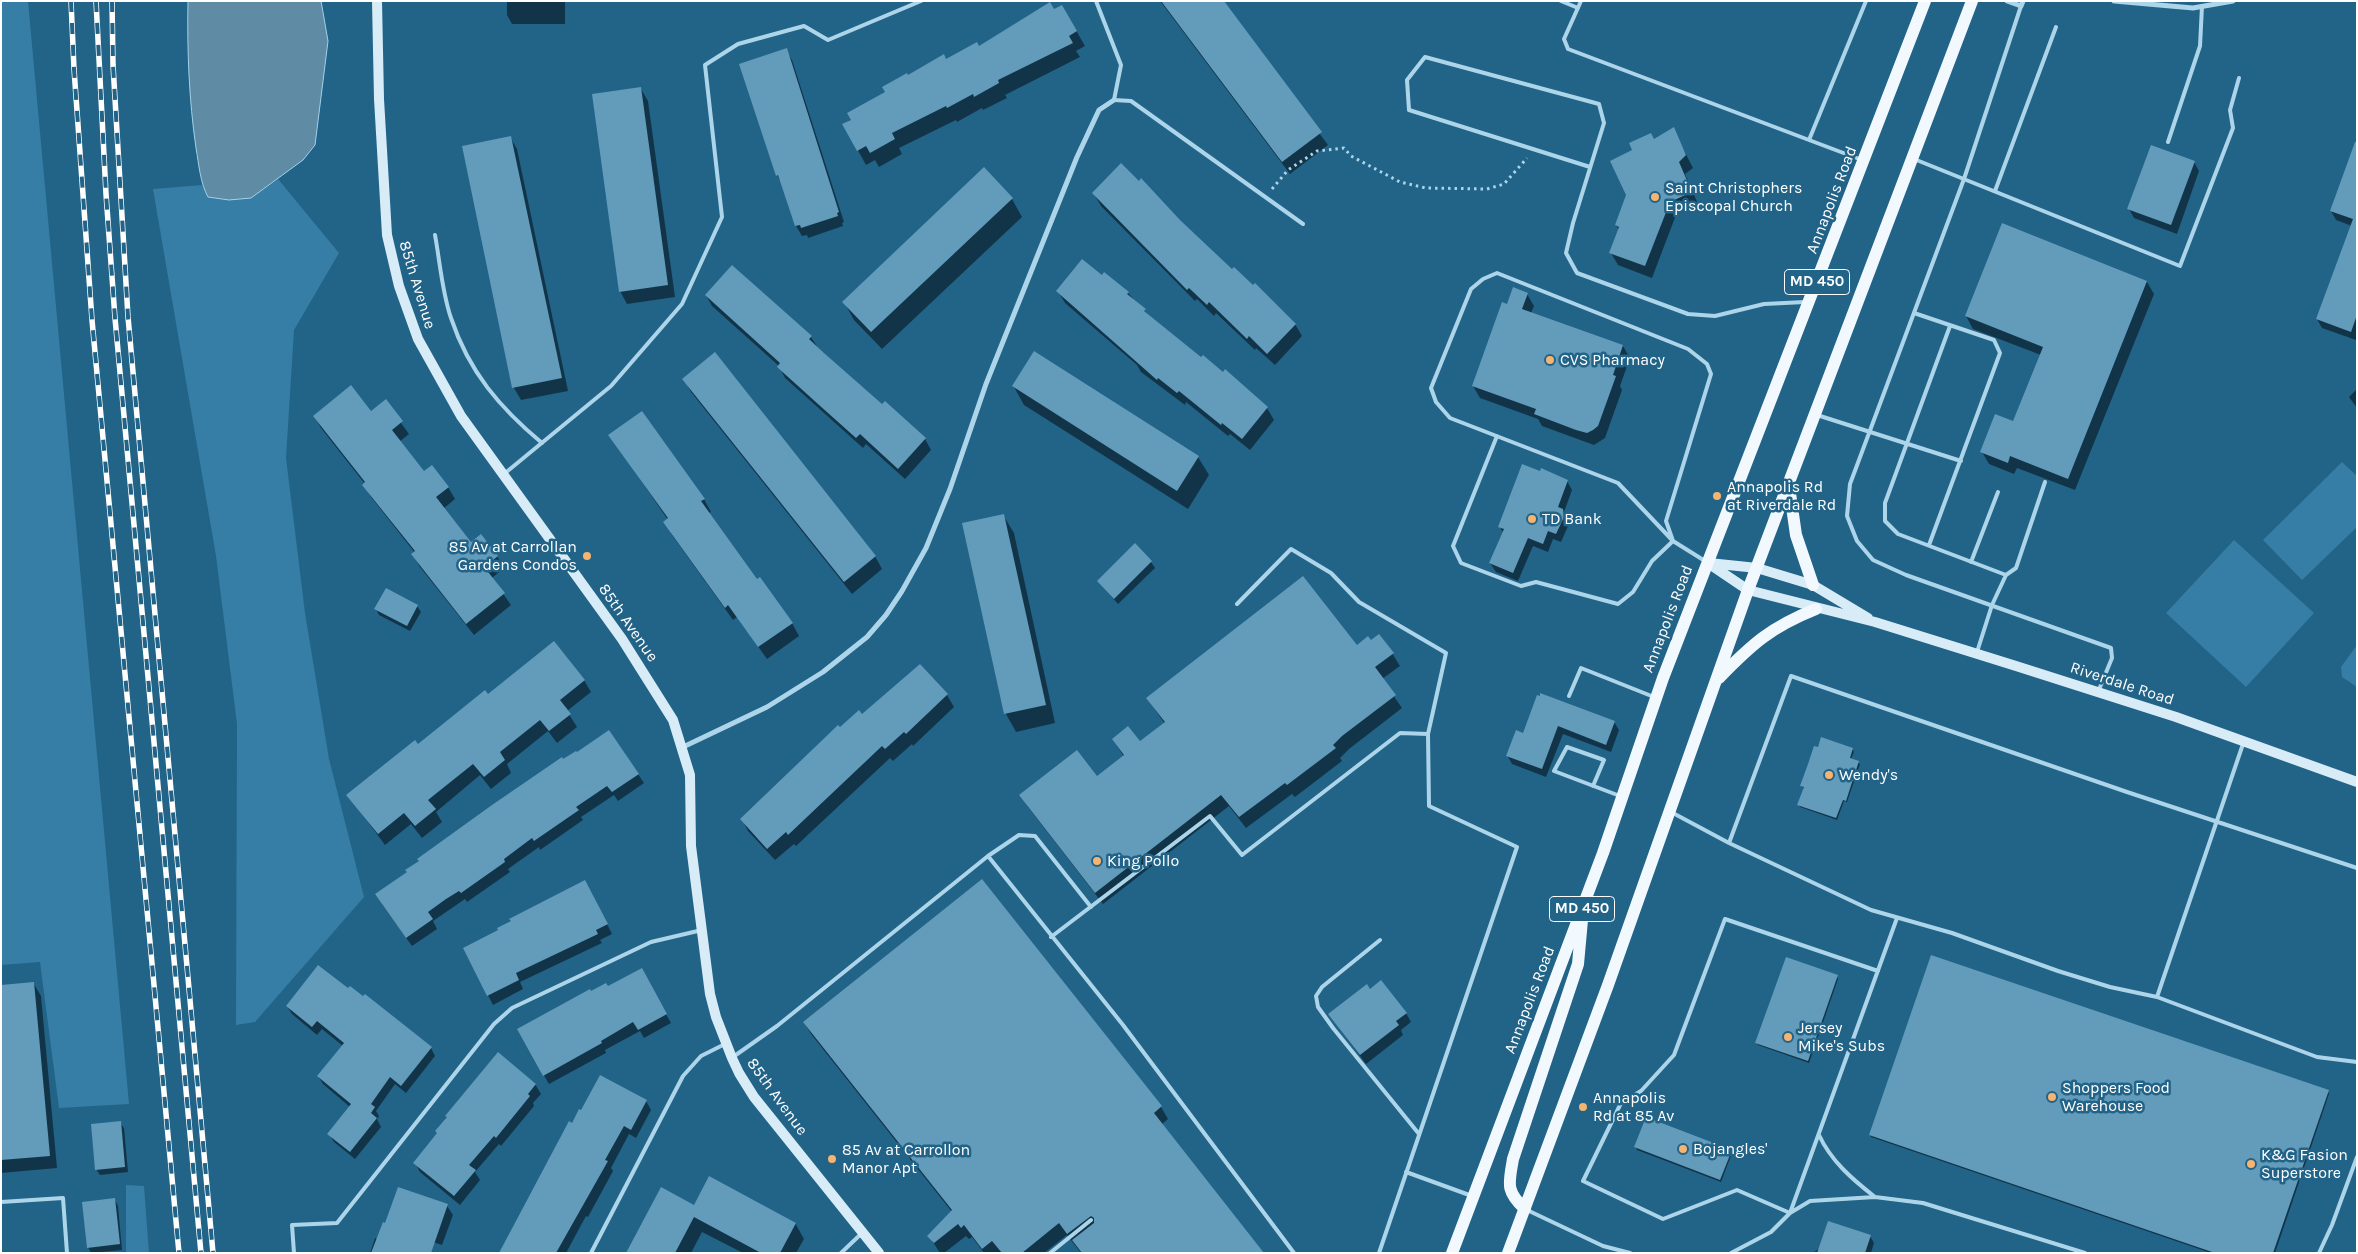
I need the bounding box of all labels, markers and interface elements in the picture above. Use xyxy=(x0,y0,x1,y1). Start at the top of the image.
street label: Annapolis Road xyxy=(1803,143,1861,257)
place label: Saint Christophers Episcopal Church xyxy=(1665,178,1802,216)
marker: Saint Christophers Episcopal Church xyxy=(1649,191,1661,203)
street label: 85th Avenue xyxy=(395,239,439,331)
road number: MD 450 xyxy=(1784,270,1850,294)
place label: CVS Pharmacy xyxy=(1560,350,1665,370)
marker: CVS Pharmacy xyxy=(1544,354,1556,366)
place label: Annapolis Rd at Riverdale Rd xyxy=(1727,477,1836,515)
marker: Annapolis Rd at Riverdale Rd xyxy=(1711,490,1723,502)
place label: TD Bank xyxy=(1542,509,1602,529)
marker: TD Bank xyxy=(1526,513,1538,525)
place label: 85 Av at Carrollan Gardens Condos xyxy=(449,537,577,575)
marker: 85 Av at Carrollan Gardens Condos xyxy=(581,550,593,562)
street label: Annapolis Road xyxy=(1639,562,1697,676)
street label: 85th Avenue xyxy=(594,580,662,666)
street label: Riverdale Road xyxy=(2068,658,2176,710)
place label: Wendy's xyxy=(1839,765,1898,785)
marker: Wendy's xyxy=(1823,769,1835,781)
place label: King Pollo xyxy=(1107,851,1179,871)
marker: King Pollo xyxy=(1091,855,1103,867)
road number: MD 450 xyxy=(1550,896,1614,922)
street label: Annapolis Road xyxy=(1501,943,1559,1057)
place label: Jersey Mike's Subs xyxy=(1798,1018,1885,1056)
marker: Jersey Mike's Subs xyxy=(1782,1031,1794,1043)
street label: 85th Avenue xyxy=(742,1055,812,1139)
place label: Shoppers Food Warehouse xyxy=(2062,1078,2170,1116)
place label: Annapolis Rd at 85 Av xyxy=(1593,1088,1674,1126)
marker: Shoppers Food Warehouse xyxy=(2046,1091,2058,1103)
marker: Annapolis Rd at 85 Av xyxy=(1577,1101,1589,1113)
place label: Bojangles' xyxy=(1693,1139,1767,1159)
place label: 85 Av at Carrollon Manor Apt xyxy=(842,1140,970,1178)
marker: Bojangles' xyxy=(1677,1143,1689,1155)
place label: K&G Fasion Superstore xyxy=(2261,1145,2348,1183)
marker: 85 Av at Carrollon Manor Apt xyxy=(826,1153,838,1165)
marker: K&G Fasion Superstore xyxy=(2245,1158,2257,1170)

